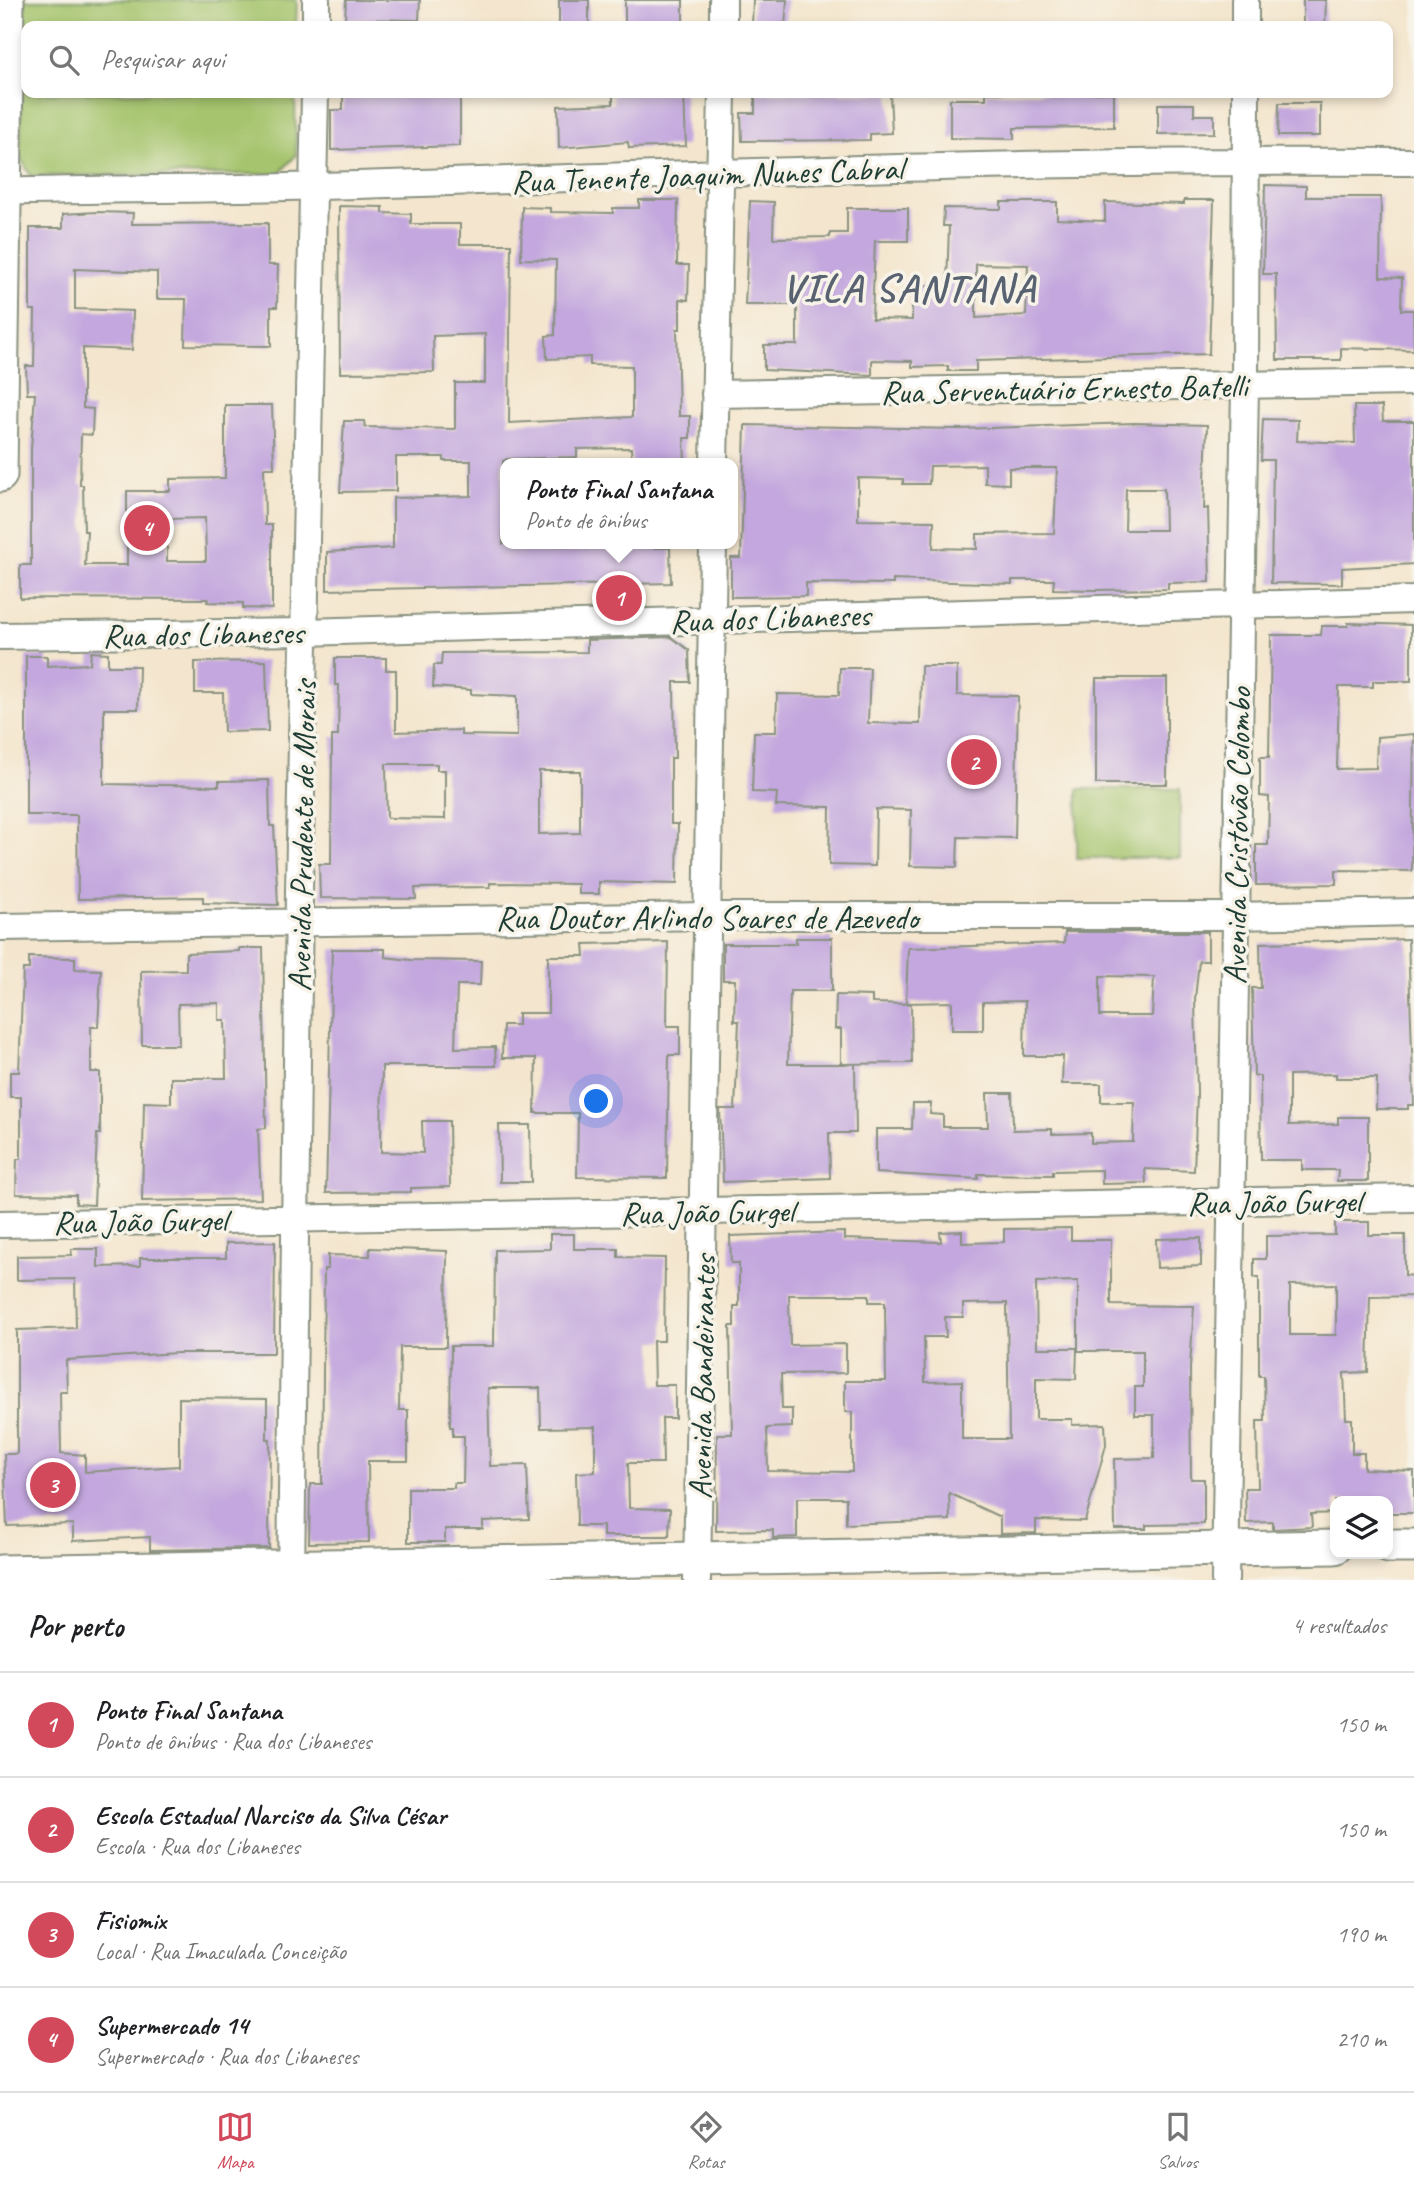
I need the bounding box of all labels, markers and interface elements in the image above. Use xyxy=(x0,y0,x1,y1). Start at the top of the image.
search box xyxy=(21,21,1393,98)
icon: search xyxy=(45,41,83,79)
text: Pesquisar aqui xyxy=(101,43,225,76)
street label: Rua Tenente Joaquim Nunes Cabral xyxy=(510,147,909,203)
district label: VILA SANTANA xyxy=(782,263,1037,313)
street label: Rua Serventuário Ernesto Batelli xyxy=(880,365,1252,413)
popup xyxy=(500,458,738,549)
text: Ponto Final Santana xyxy=(526,473,712,506)
pin: 4 xyxy=(124,502,170,554)
text: Ponto de ônibus xyxy=(526,506,647,535)
pin: 1 xyxy=(596,572,642,624)
street label: Rua dos Libaneses xyxy=(669,593,874,642)
street label: Rua dos Libaneses xyxy=(102,611,307,657)
street label: Avenida Prudente de Morais xyxy=(278,677,326,992)
street label: Avenida Cristóvão Colombo xyxy=(1213,685,1261,985)
pin: 2 xyxy=(951,736,997,788)
street label: Rua Doutor Arlindo Soares de Azevedo xyxy=(496,897,922,939)
your location xyxy=(579,1084,613,1118)
street label: Rua João Gurgel xyxy=(1187,1179,1367,1225)
street label: Rua João Gurgel xyxy=(620,1189,800,1235)
street label: Rua João Gurgel xyxy=(53,1198,233,1244)
street label: Avenida Bandeirantes xyxy=(679,1252,725,1499)
pin: 3 xyxy=(30,1459,76,1511)
map controls xyxy=(1330,1496,1393,1559)
button: layers xyxy=(1330,1496,1393,1559)
text: Por perto xyxy=(28,1607,123,1645)
text: 4 resultados xyxy=(1292,1611,1386,1640)
text: Ponto Final Santana xyxy=(95,1694,282,1727)
text: 1 xyxy=(46,1710,56,1739)
text: 150 m xyxy=(1337,1710,1386,1739)
text: Ponto de ônibus · Rua dos Libaneses xyxy=(95,1727,371,1756)
text: Escola Estadual Narciso da Silva César xyxy=(95,1799,446,1832)
text: 2 xyxy=(46,1815,56,1844)
text: 150 m xyxy=(1337,1815,1386,1844)
text: Escola · Rua dos Libaneses xyxy=(95,1832,300,1861)
text: Fisiomix xyxy=(95,1904,166,1937)
text: 3 xyxy=(46,1920,56,1949)
text: 190 m xyxy=(1337,1920,1386,1949)
text: Local · Rua Imaculada Conceição xyxy=(95,1937,346,1966)
text: Supermercado 14 xyxy=(95,2009,248,2042)
text: 4 xyxy=(46,2025,56,2054)
text: 210 m xyxy=(1337,2025,1386,2054)
text: Supermercado · Rua dos Libaneses xyxy=(95,2042,358,2071)
tab: Mapa xyxy=(216,2108,254,2174)
tab: Rotas xyxy=(687,2108,725,2174)
tab: Salvos xyxy=(1158,2108,1198,2174)

